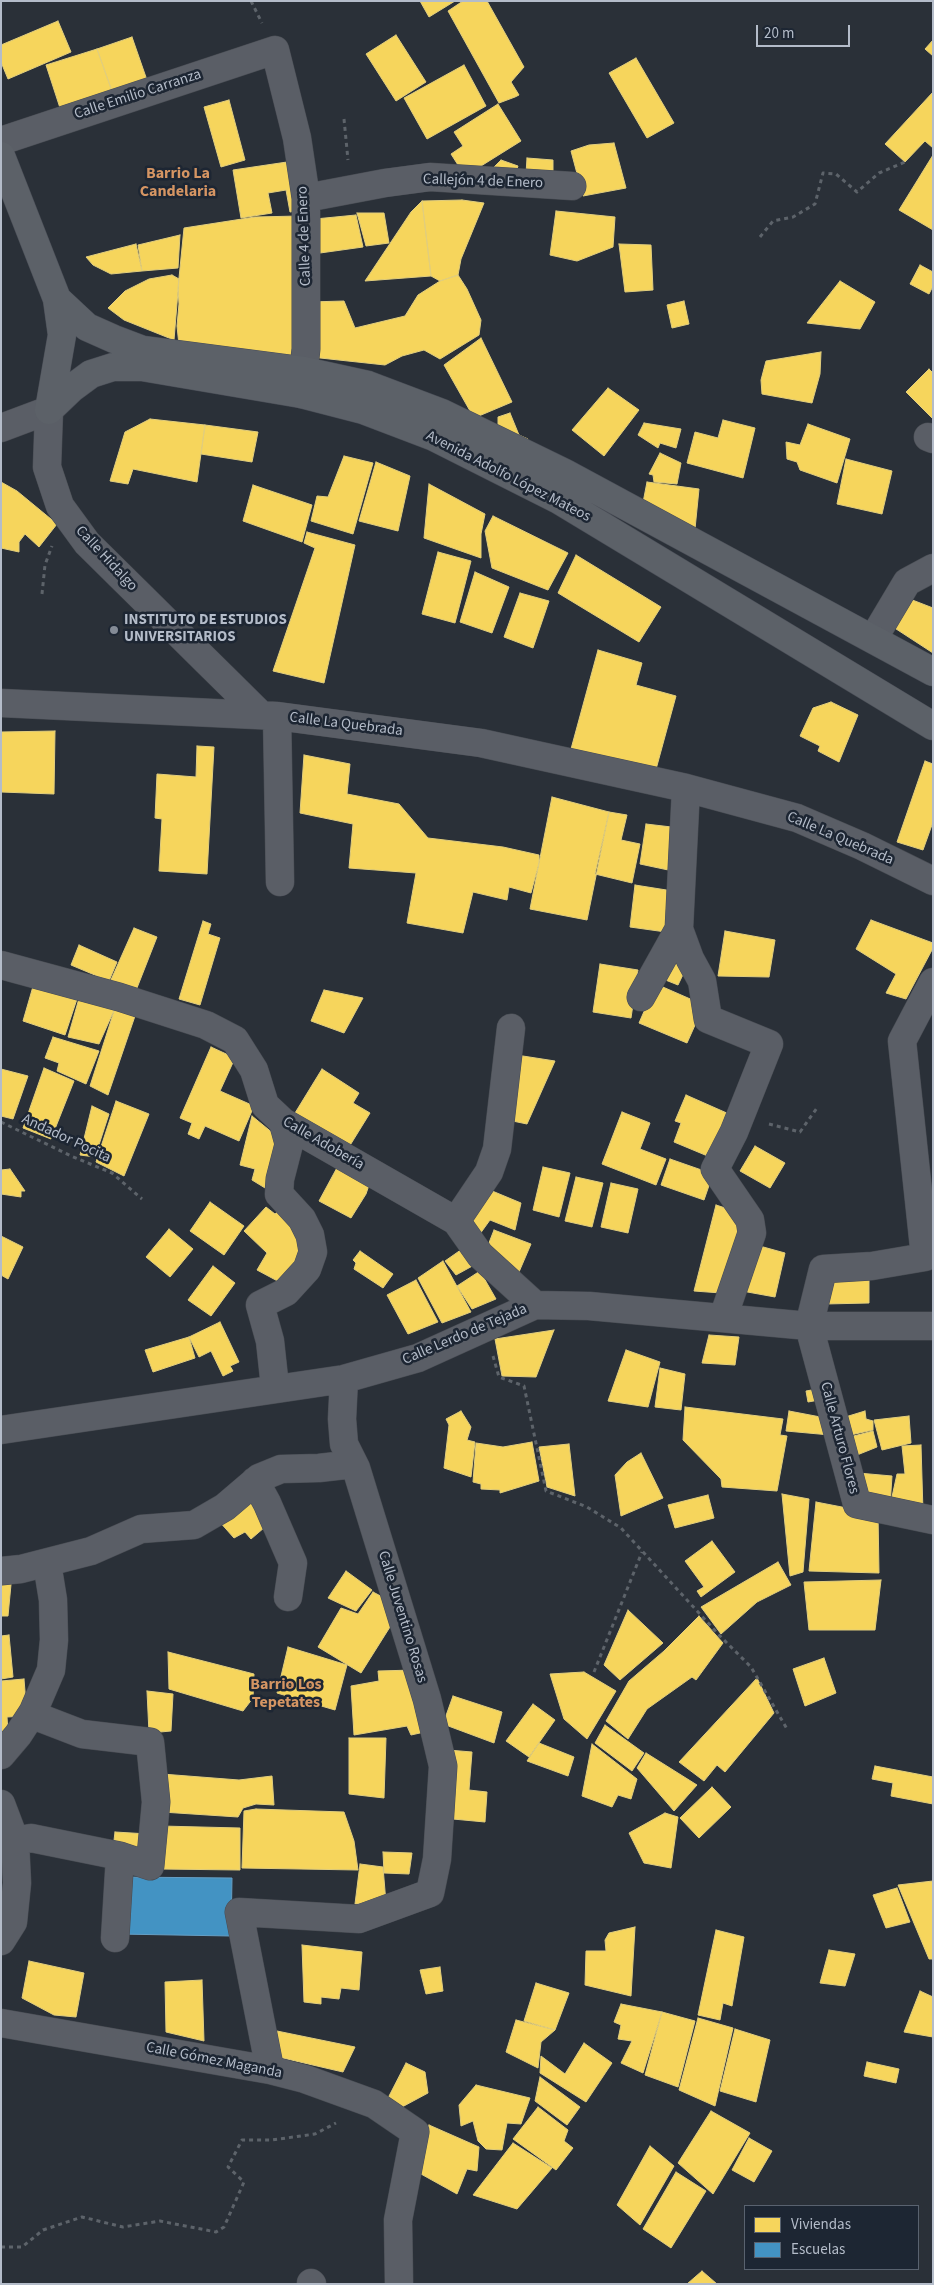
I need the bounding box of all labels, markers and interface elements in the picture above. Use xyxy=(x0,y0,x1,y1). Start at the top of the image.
scale bar xyxy=(759,15,853,47)
text: 20 m xyxy=(764,23,794,44)
street label: Calle Emilio Carranza xyxy=(72,66,204,124)
district label: Barrio La Candelaria xyxy=(140,164,216,202)
street label: Callejón 4 de Enero xyxy=(423,171,543,193)
street label: Calle 4 de Enero xyxy=(294,186,316,286)
street label: Avenida Adolfo López Mateos xyxy=(423,428,593,526)
street label: Calle Hidalgo xyxy=(71,523,141,595)
place label: INSTITUTO DE ESTUDIOS UNIVERSITARIOS xyxy=(124,612,287,647)
marker: INSTITUTO DE ESTUDIOS UNIVERSITARIOS xyxy=(108,624,120,636)
street label: Calle La Quebrada xyxy=(288,709,404,741)
street label: Calle La Quebrada xyxy=(784,808,896,870)
street label: Andador Pocita xyxy=(19,1111,113,1167)
street label: Calle Adobería xyxy=(279,1113,367,1175)
street label: Calle Lerdo de Tejada xyxy=(400,1301,530,1369)
street label: Calle Arturo Flores xyxy=(815,1380,863,1496)
street label: Calle Juventino Rosas xyxy=(373,1549,431,1685)
district label: Barrio Los Tepetates xyxy=(250,1675,322,1713)
street label: Calle Gómez Maganda xyxy=(144,2039,284,2083)
legend xyxy=(744,2205,919,2270)
text: Viviendas xyxy=(791,2214,851,2235)
text: Escuelas xyxy=(791,2239,845,2260)

